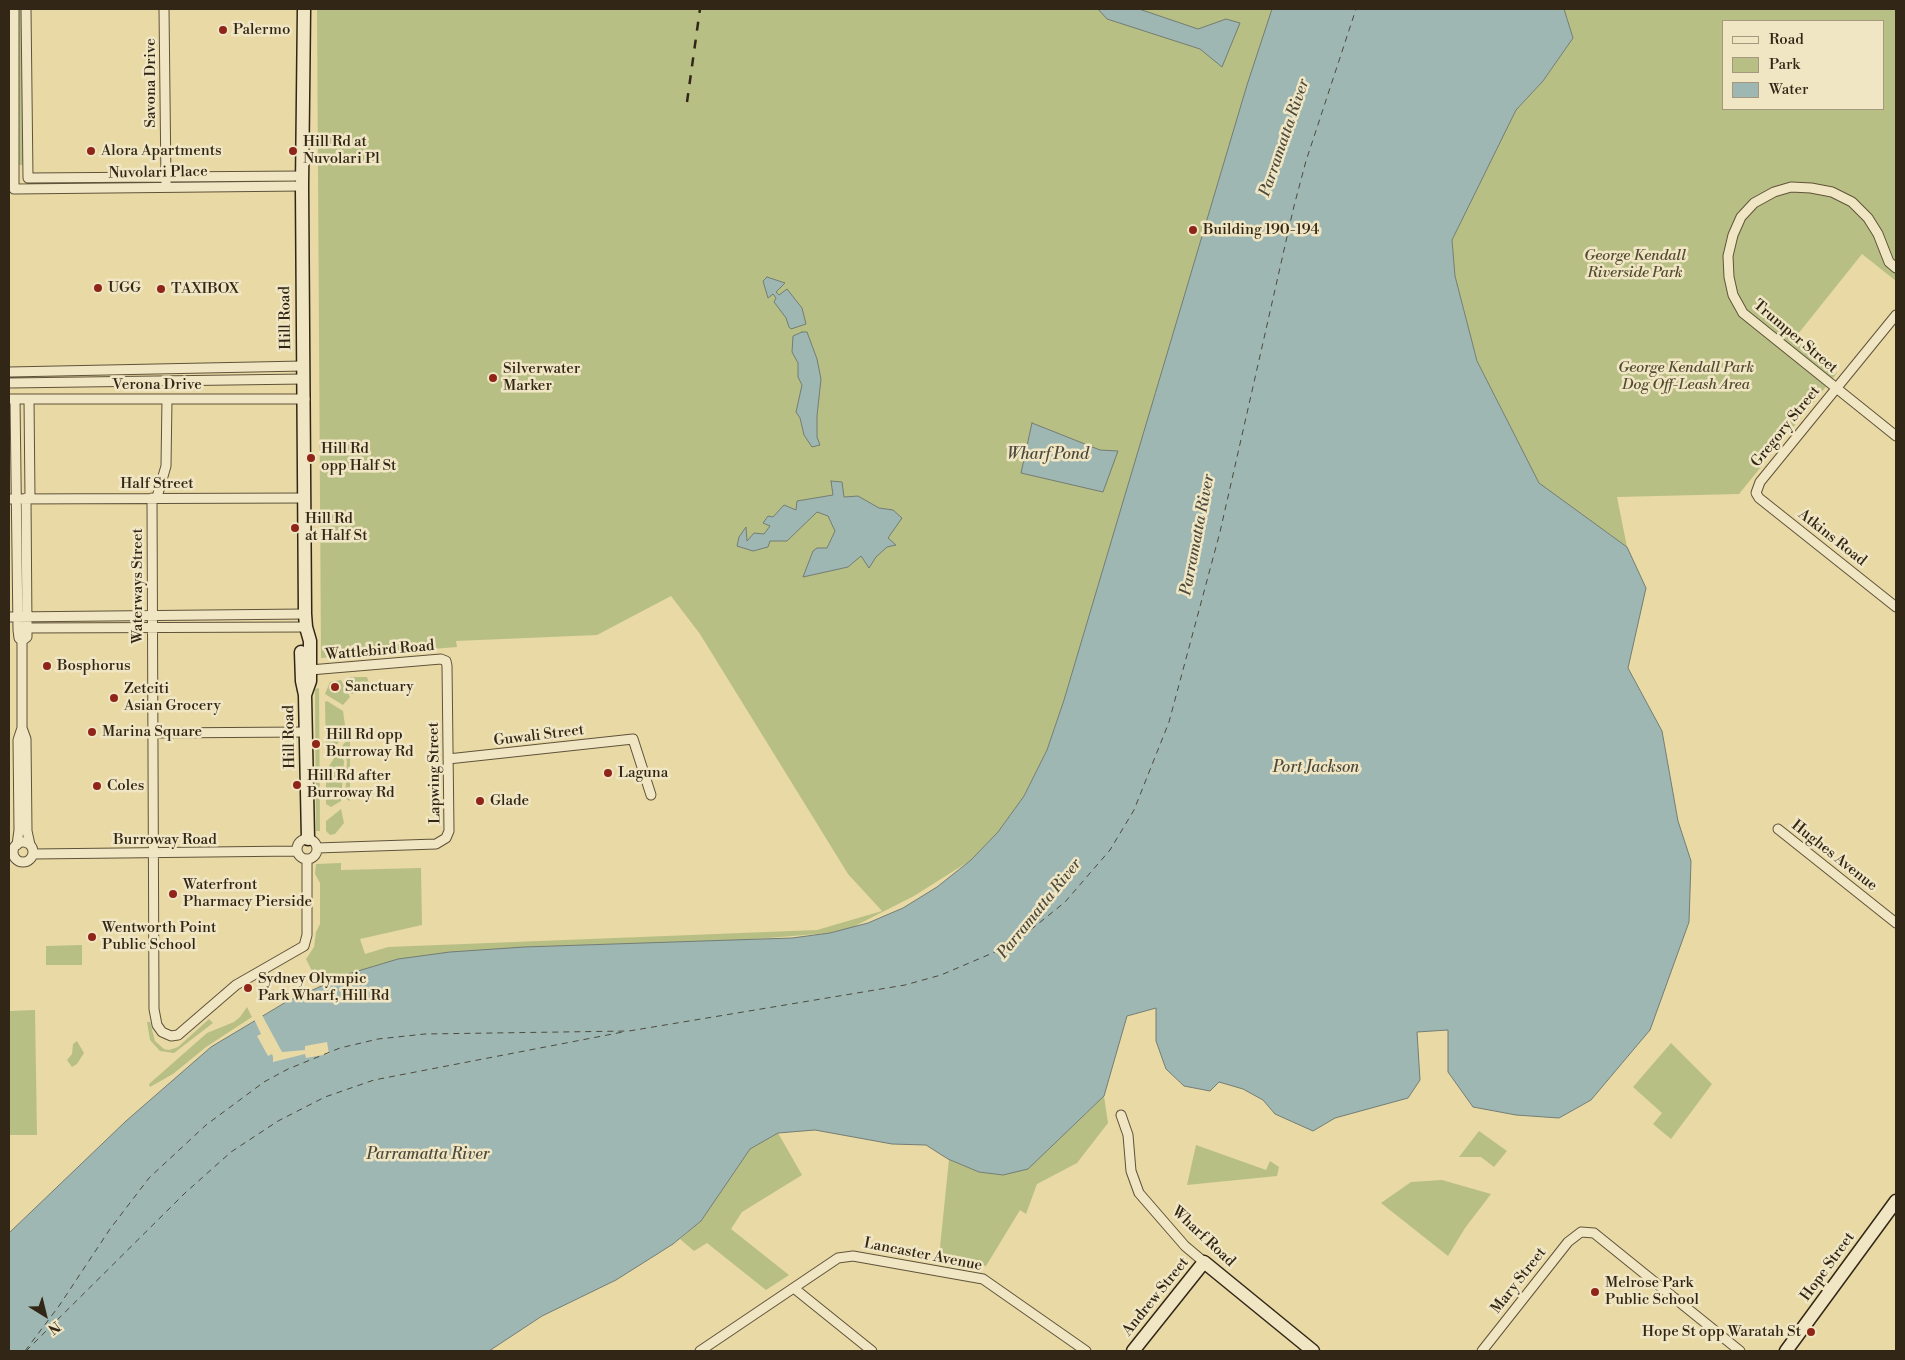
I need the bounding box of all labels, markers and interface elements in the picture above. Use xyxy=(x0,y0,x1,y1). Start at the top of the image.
legend xyxy=(1722,20,1885,110)
place label: Palermo xyxy=(233,21,290,39)
marker: Palermo xyxy=(217,24,229,36)
text: Road xyxy=(1769,30,1804,49)
street label: Savona Drive xyxy=(142,38,160,128)
text: Park xyxy=(1769,55,1800,74)
water label: Parramatta River xyxy=(1256,77,1314,199)
text: Water xyxy=(1769,80,1808,99)
place label: Hill Rd at Nuvolari Pl xyxy=(303,133,380,168)
place label: Alora Apartments xyxy=(101,142,222,160)
marker: Alora Apartments xyxy=(85,145,97,157)
marker: Hill Rd at Nuvolari Pl xyxy=(287,145,299,157)
street label: Nuvolari Place xyxy=(108,163,208,183)
place label: Building 190-194 xyxy=(1203,221,1320,239)
marker: Building 190-194 xyxy=(1187,224,1199,236)
park label: George Kendall Riverside Park xyxy=(1584,247,1686,282)
place label: UGG xyxy=(108,279,141,297)
place label: TAXIBOX xyxy=(171,280,239,298)
marker: UGG xyxy=(92,282,104,294)
marker: TAXIBOX xyxy=(155,283,167,295)
street label: Hill Road xyxy=(276,286,296,350)
street label: Trumper Street xyxy=(1749,296,1841,378)
park label: George Kendall Park Dog Off-Leash Area xyxy=(1618,359,1754,394)
place label: Silverwater Marker xyxy=(503,360,580,395)
marker: Silverwater Marker xyxy=(487,372,499,384)
street label: Verona Drive xyxy=(112,376,202,394)
street label: Gregory Street xyxy=(1748,383,1824,471)
place label: Hill Rd opp Half St xyxy=(321,440,396,475)
water label: Wharf Pond xyxy=(1007,445,1089,465)
marker: Hill Rd opp Half St xyxy=(305,452,317,464)
water label: Parramatta River xyxy=(1177,473,1219,597)
street label: Half Street xyxy=(120,475,194,493)
street label: Atkins Road xyxy=(1794,506,1870,570)
place label: Hill Rd at Half St xyxy=(305,510,367,545)
marker: Hill Rd at Half St xyxy=(289,522,301,534)
street label: Waterways Street xyxy=(129,528,147,644)
street label: Wattlebird Road xyxy=(325,637,435,665)
place label: Bosphorus xyxy=(57,657,131,675)
marker: Bosphorus xyxy=(41,660,53,672)
place label: Sanctuary xyxy=(345,678,413,696)
place label: Zetciti Asian Grocery xyxy=(124,680,221,715)
marker: Sanctuary xyxy=(329,681,341,693)
marker: Zetciti Asian Grocery xyxy=(108,692,120,704)
street label: Hill Road xyxy=(280,705,300,769)
street label: Lapwing Street xyxy=(425,722,445,824)
street label: Guwali Street xyxy=(493,722,585,750)
place label: Marina Square xyxy=(102,723,202,741)
marker: Marina Square xyxy=(86,726,98,738)
place label: Hill Rd opp Burroway Rd xyxy=(326,726,414,761)
marker: Hill Rd opp Burroway Rd xyxy=(310,738,322,750)
water label: Port Jackson xyxy=(1273,758,1359,778)
place label: Laguna xyxy=(618,764,668,782)
place label: Hill Rd after Burroway Rd xyxy=(307,767,395,802)
marker: Laguna xyxy=(602,767,614,779)
place label: Coles xyxy=(107,777,144,795)
marker: Hill Rd after Burroway Rd xyxy=(291,779,303,791)
marker: Coles xyxy=(91,780,103,792)
place label: Glade xyxy=(490,792,529,810)
marker: Glade xyxy=(474,795,486,807)
street label: Hughes Avenue xyxy=(1788,817,1880,895)
street label: Burroway Road xyxy=(113,831,217,849)
water label: Parramatta River xyxy=(994,855,1086,963)
place label: Waterfront Pharmacy Pierside xyxy=(183,876,312,911)
marker: Waterfront Pharmacy Pierside xyxy=(167,888,179,900)
place label: Wentworth Point Public School xyxy=(102,919,216,954)
marker: Wentworth Point Public School xyxy=(86,931,98,943)
place label: Sydney Olympic Park Wharf, Hill Rd xyxy=(258,970,389,1005)
marker: Sydney Olympic Park Wharf, Hill Rd xyxy=(242,982,254,994)
water label: Parramatta River xyxy=(367,1145,489,1165)
street label: Wharf Road xyxy=(1168,1203,1238,1271)
street label: Hope Street xyxy=(1797,1229,1859,1305)
street label: Lancaster Avenue xyxy=(862,1235,984,1275)
street label: Mary Street xyxy=(1488,1244,1550,1318)
street label: Andrew Street xyxy=(1119,1254,1193,1340)
place label: Melrose Park Public School xyxy=(1605,1274,1699,1309)
marker: Melrose Park Public School xyxy=(1589,1286,1601,1298)
north arrow xyxy=(20,1290,70,1340)
text: N xyxy=(44,1317,64,1338)
place label: Hope St opp Waratah St xyxy=(1642,1323,1801,1341)
marker: Hope St opp Waratah St xyxy=(1805,1326,1817,1338)

